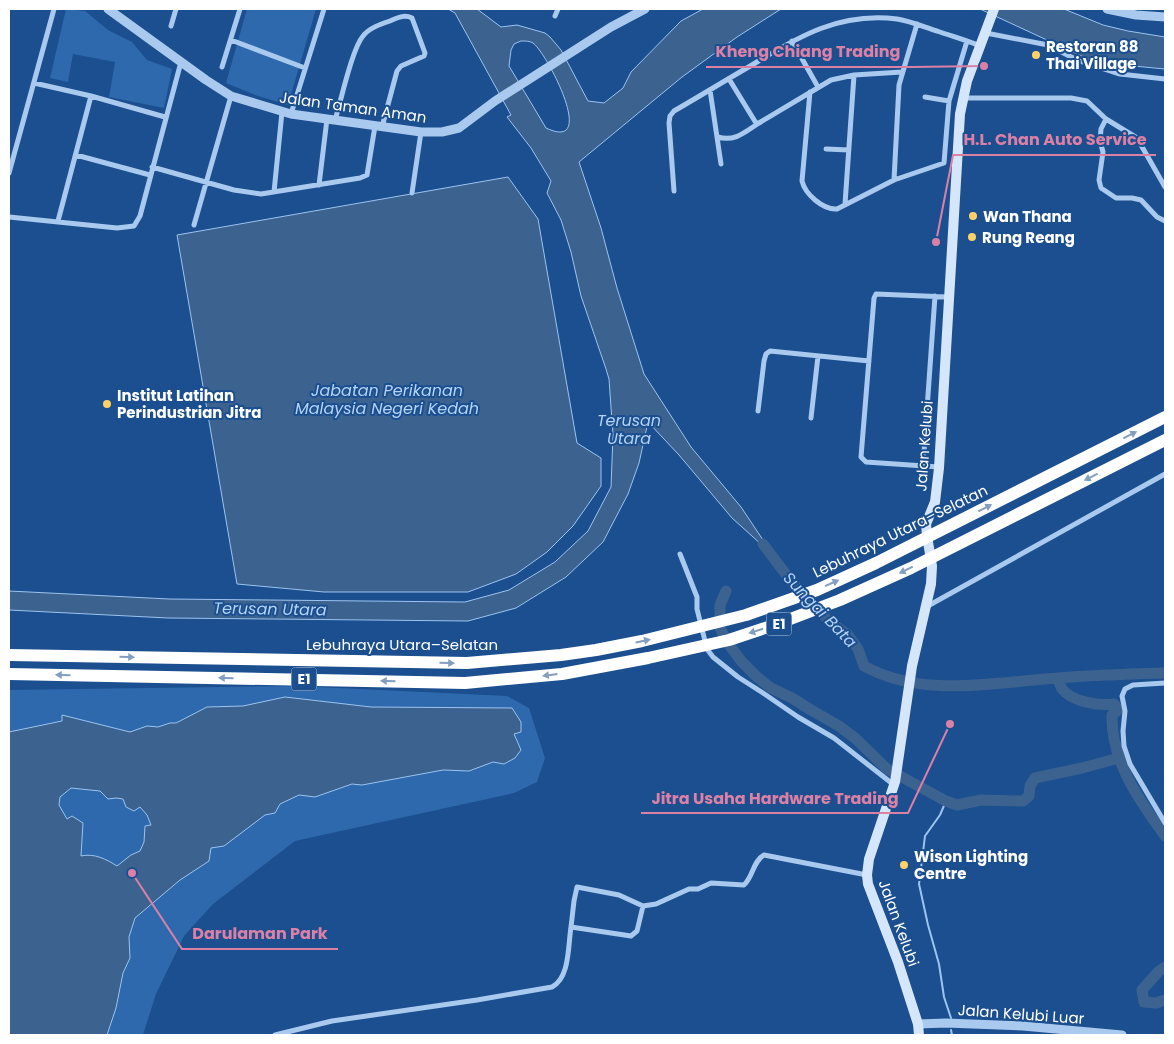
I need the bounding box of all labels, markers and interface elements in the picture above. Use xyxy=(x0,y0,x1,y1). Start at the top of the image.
callout: Kheng Chiang Trading xyxy=(706,36,911,67)
place label: Restoran 88 Thai Village xyxy=(1046,36,1138,74)
text: Kheng Chiang Trading xyxy=(716,40,900,63)
marker: Restoran 88 Thai Village xyxy=(1030,49,1042,61)
street label: Jalan Taman Aman xyxy=(278,86,428,128)
callout: H.L. Chan Auto Service xyxy=(953,124,1156,155)
text: H.L. Chan Auto Service xyxy=(963,128,1147,151)
place label: Wan Thana xyxy=(983,206,1072,227)
marker: Wan Thana xyxy=(967,210,979,222)
place label: Rung Reang xyxy=(982,227,1075,248)
marker: Rung Reang xyxy=(966,231,978,243)
water label: Jabatan Perikanan Malaysia Negeri Kedah xyxy=(295,379,479,420)
place label: Institut Latihan Perindustrian Jitra xyxy=(117,385,261,423)
marker: Institut Latihan Perindustrian Jitra xyxy=(101,398,113,410)
street label: Jalan Kelubi xyxy=(910,400,938,492)
water label: Terusan Utara xyxy=(597,409,661,450)
one-way arrow xyxy=(1123,431,1137,439)
one-way arrow xyxy=(1083,473,1098,481)
street label: Lebuhraya Utara–Selatan xyxy=(809,479,991,583)
one-way arrow xyxy=(978,504,992,512)
water label: Sungai Bata xyxy=(778,567,862,653)
one-way arrow xyxy=(899,567,913,575)
one-way arrow xyxy=(825,579,839,587)
water label: Terusan Utara xyxy=(213,597,327,621)
road number: E1 xyxy=(766,612,792,636)
one-way arrow xyxy=(748,628,763,636)
street label: Lebuhraya Utara–Selatan xyxy=(306,634,498,655)
one-way arrow xyxy=(636,636,652,644)
one-way arrow xyxy=(120,653,136,661)
one-way arrow xyxy=(440,659,456,667)
road number: E1 xyxy=(292,668,316,691)
one-way arrow xyxy=(55,671,71,679)
one-way arrow xyxy=(542,671,558,679)
one-way arrow xyxy=(218,674,234,682)
one-way arrow xyxy=(380,677,396,685)
callout: Jitra Usaha Hardware Trading xyxy=(641,782,908,813)
text: Jitra Usaha Hardware Trading xyxy=(651,787,899,810)
place label: Wison Lighting Centre xyxy=(914,846,1028,884)
marker: Wison Lighting Centre xyxy=(898,859,910,871)
street label: Jalan Kelubi xyxy=(874,877,924,969)
callout: Darulaman Park xyxy=(182,918,338,949)
text: Darulaman Park xyxy=(192,922,328,945)
street label: Jalan Kelubi Luar xyxy=(957,999,1085,1029)

